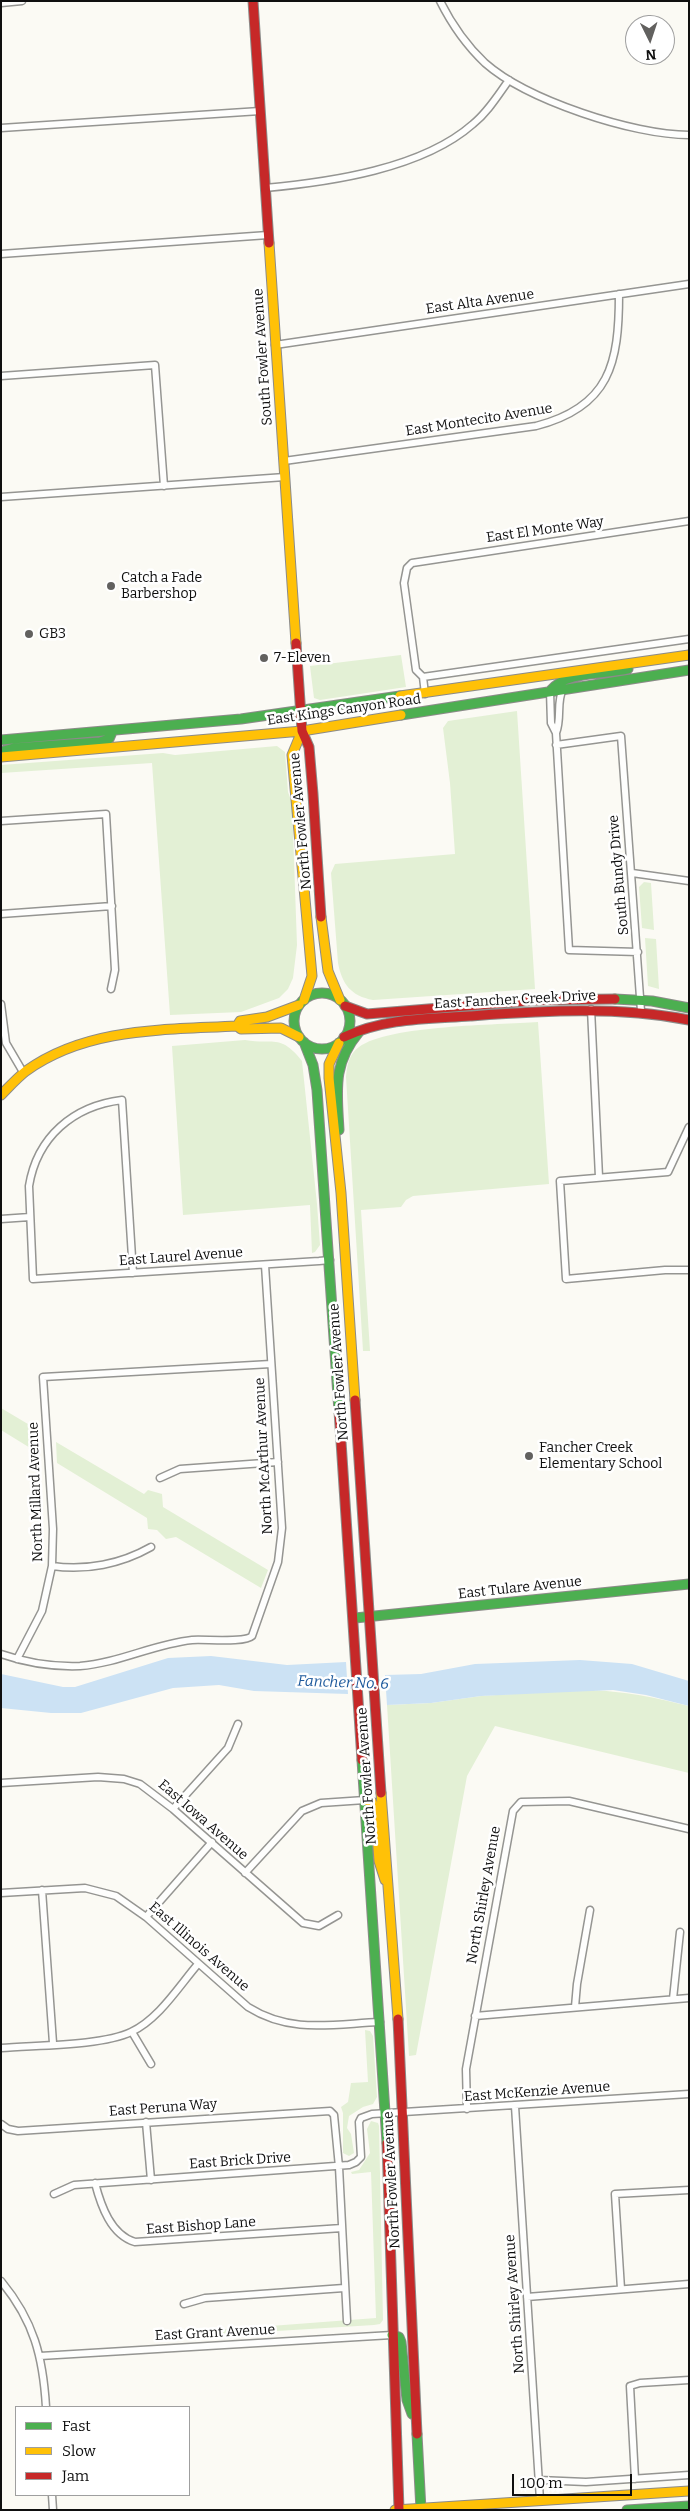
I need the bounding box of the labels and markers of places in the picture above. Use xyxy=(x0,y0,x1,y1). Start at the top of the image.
place label: Catch a Fade Barbershop xyxy=(121,570,202,602)
marker: Catch a Fade Barbershop xyxy=(105,580,117,592)
place label: GB3 xyxy=(39,626,66,642)
marker: GB3 xyxy=(23,628,35,640)
place label: 7-Eleven xyxy=(274,650,331,666)
marker: 7-Eleven xyxy=(258,652,270,664)
place label: Fancher Creek Elementary School xyxy=(539,1440,662,1472)
marker: Fancher Creek Elementary School xyxy=(523,1450,535,1462)

